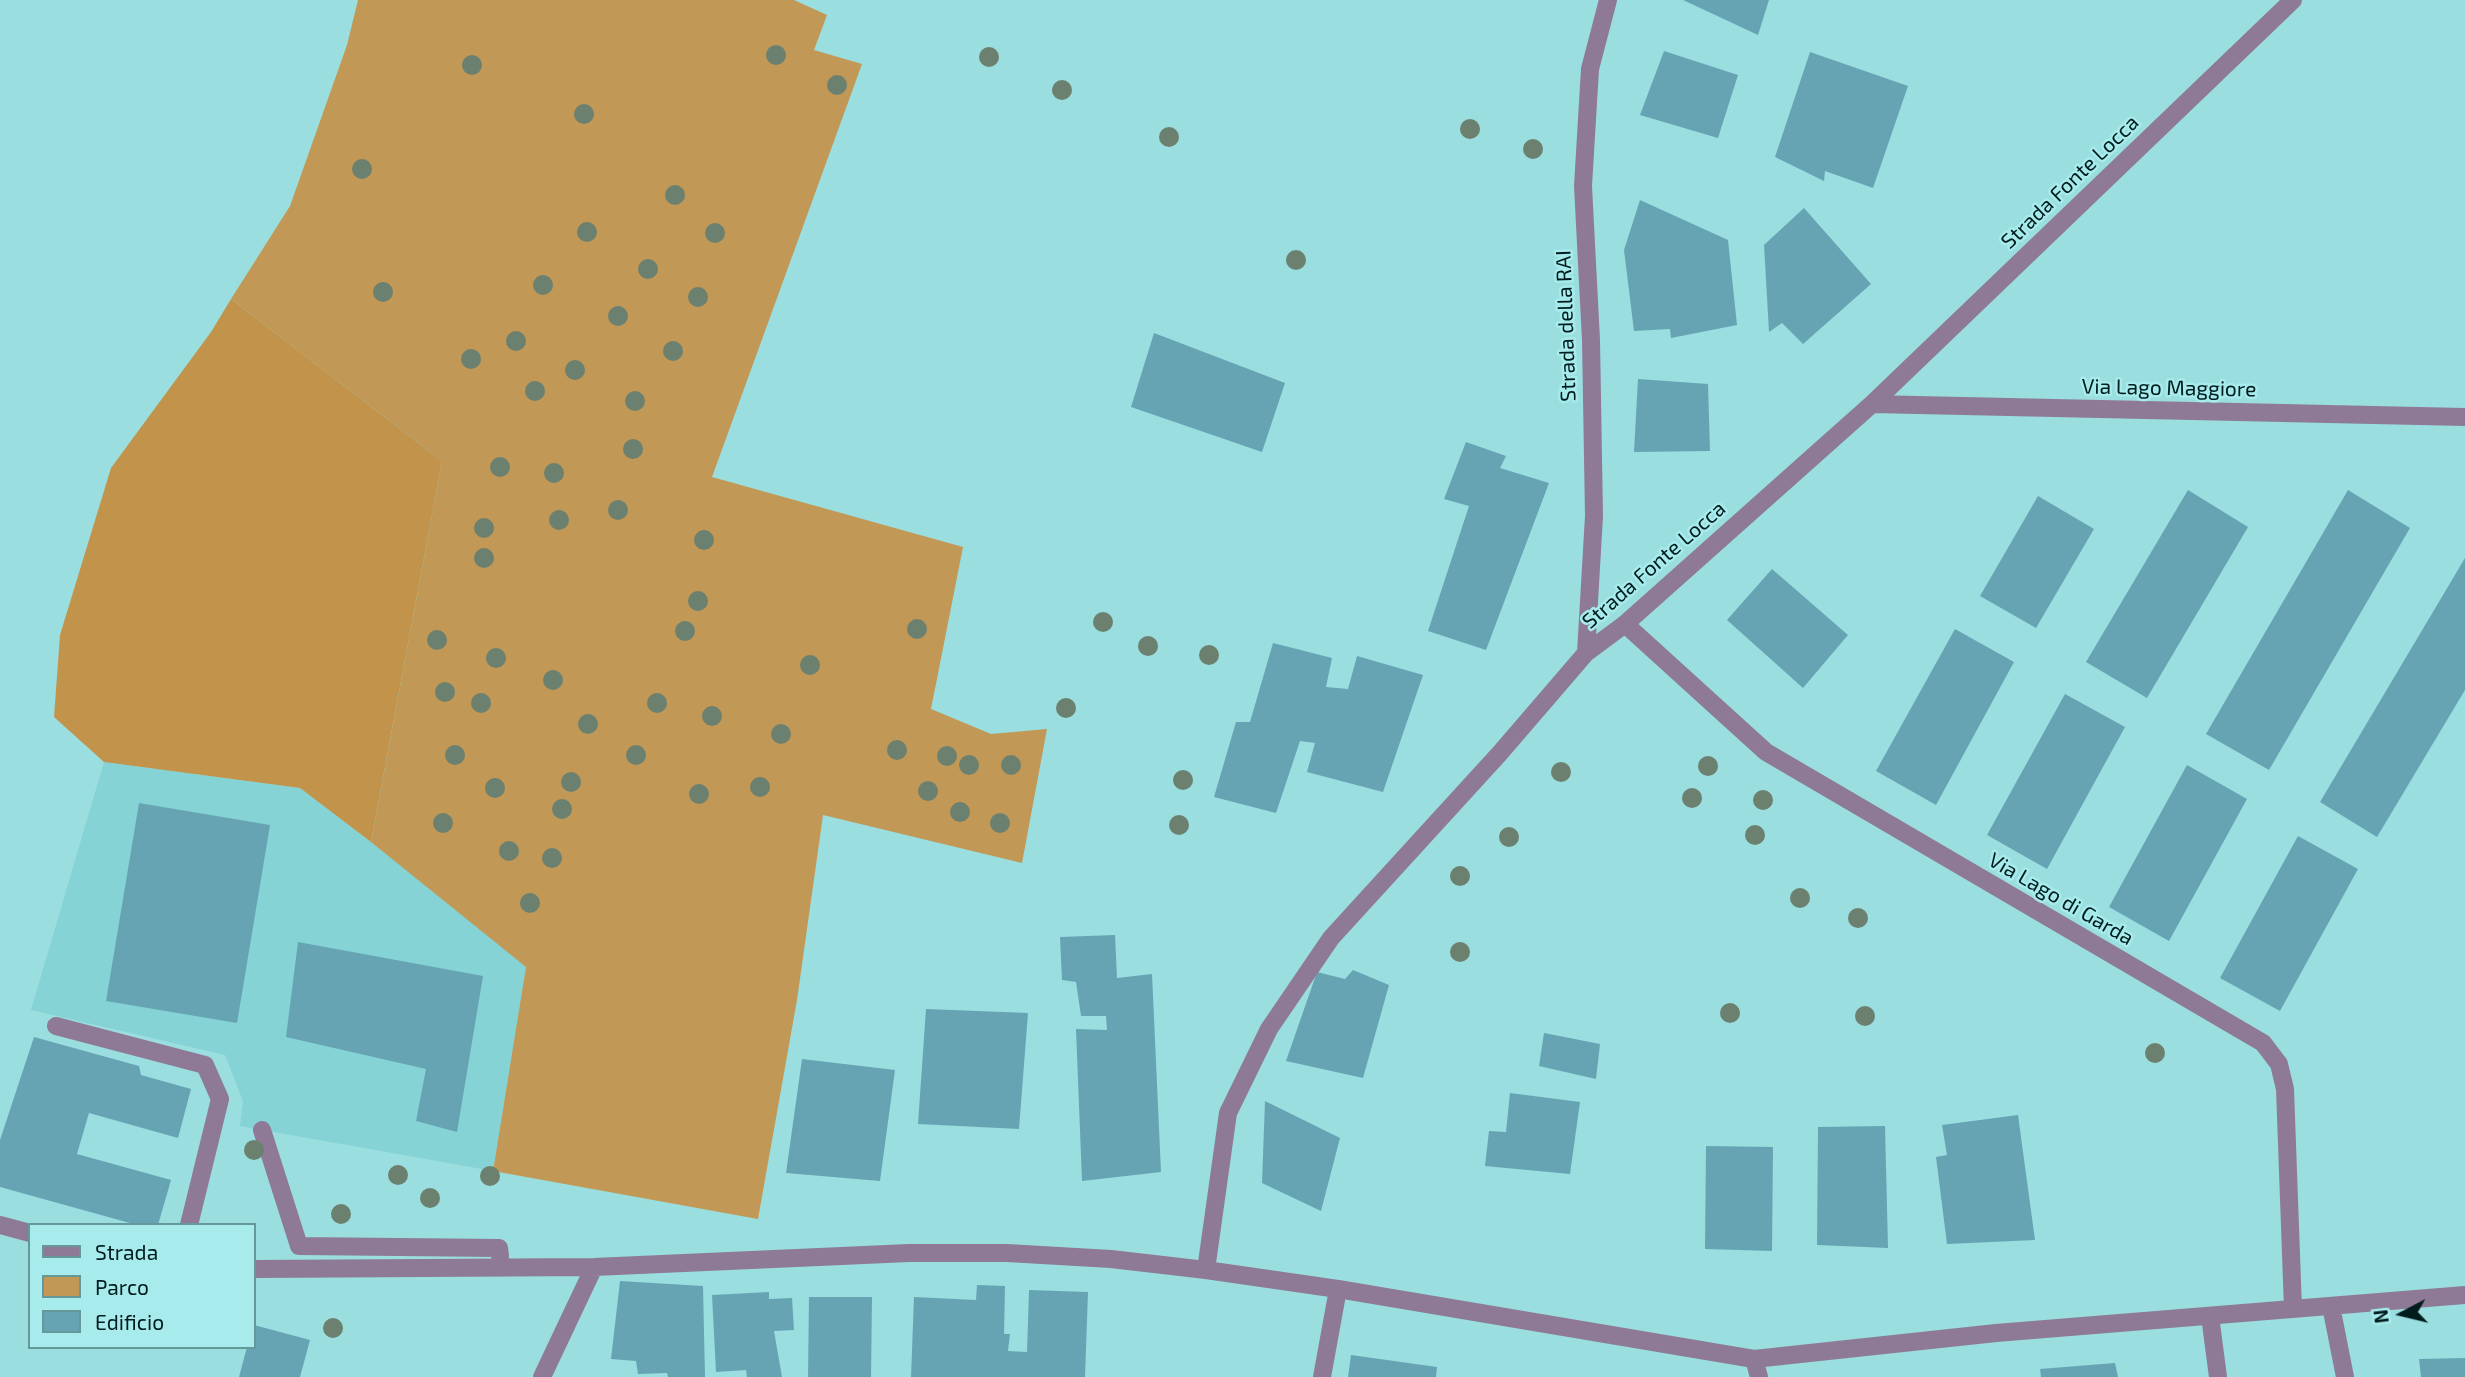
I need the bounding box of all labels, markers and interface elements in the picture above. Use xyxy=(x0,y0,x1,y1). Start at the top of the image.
street label: Strada Fonte Locca xyxy=(1996,110,2144,254)
street label: Strada della RAI xyxy=(1551,250,1581,402)
street label: Via Lago Maggiore xyxy=(2081,374,2257,402)
street label: Strada Fonte Locca xyxy=(1577,496,1731,634)
street label: Via Lago di Garda xyxy=(1984,847,2138,951)
legend xyxy=(28,1223,256,1349)
text: Strada xyxy=(95,1239,158,1264)
text: Parco xyxy=(95,1274,149,1299)
north arrow xyxy=(2367,1279,2437,1349)
text: N xyxy=(2368,1308,2393,1325)
text: Edificio xyxy=(95,1309,164,1334)

